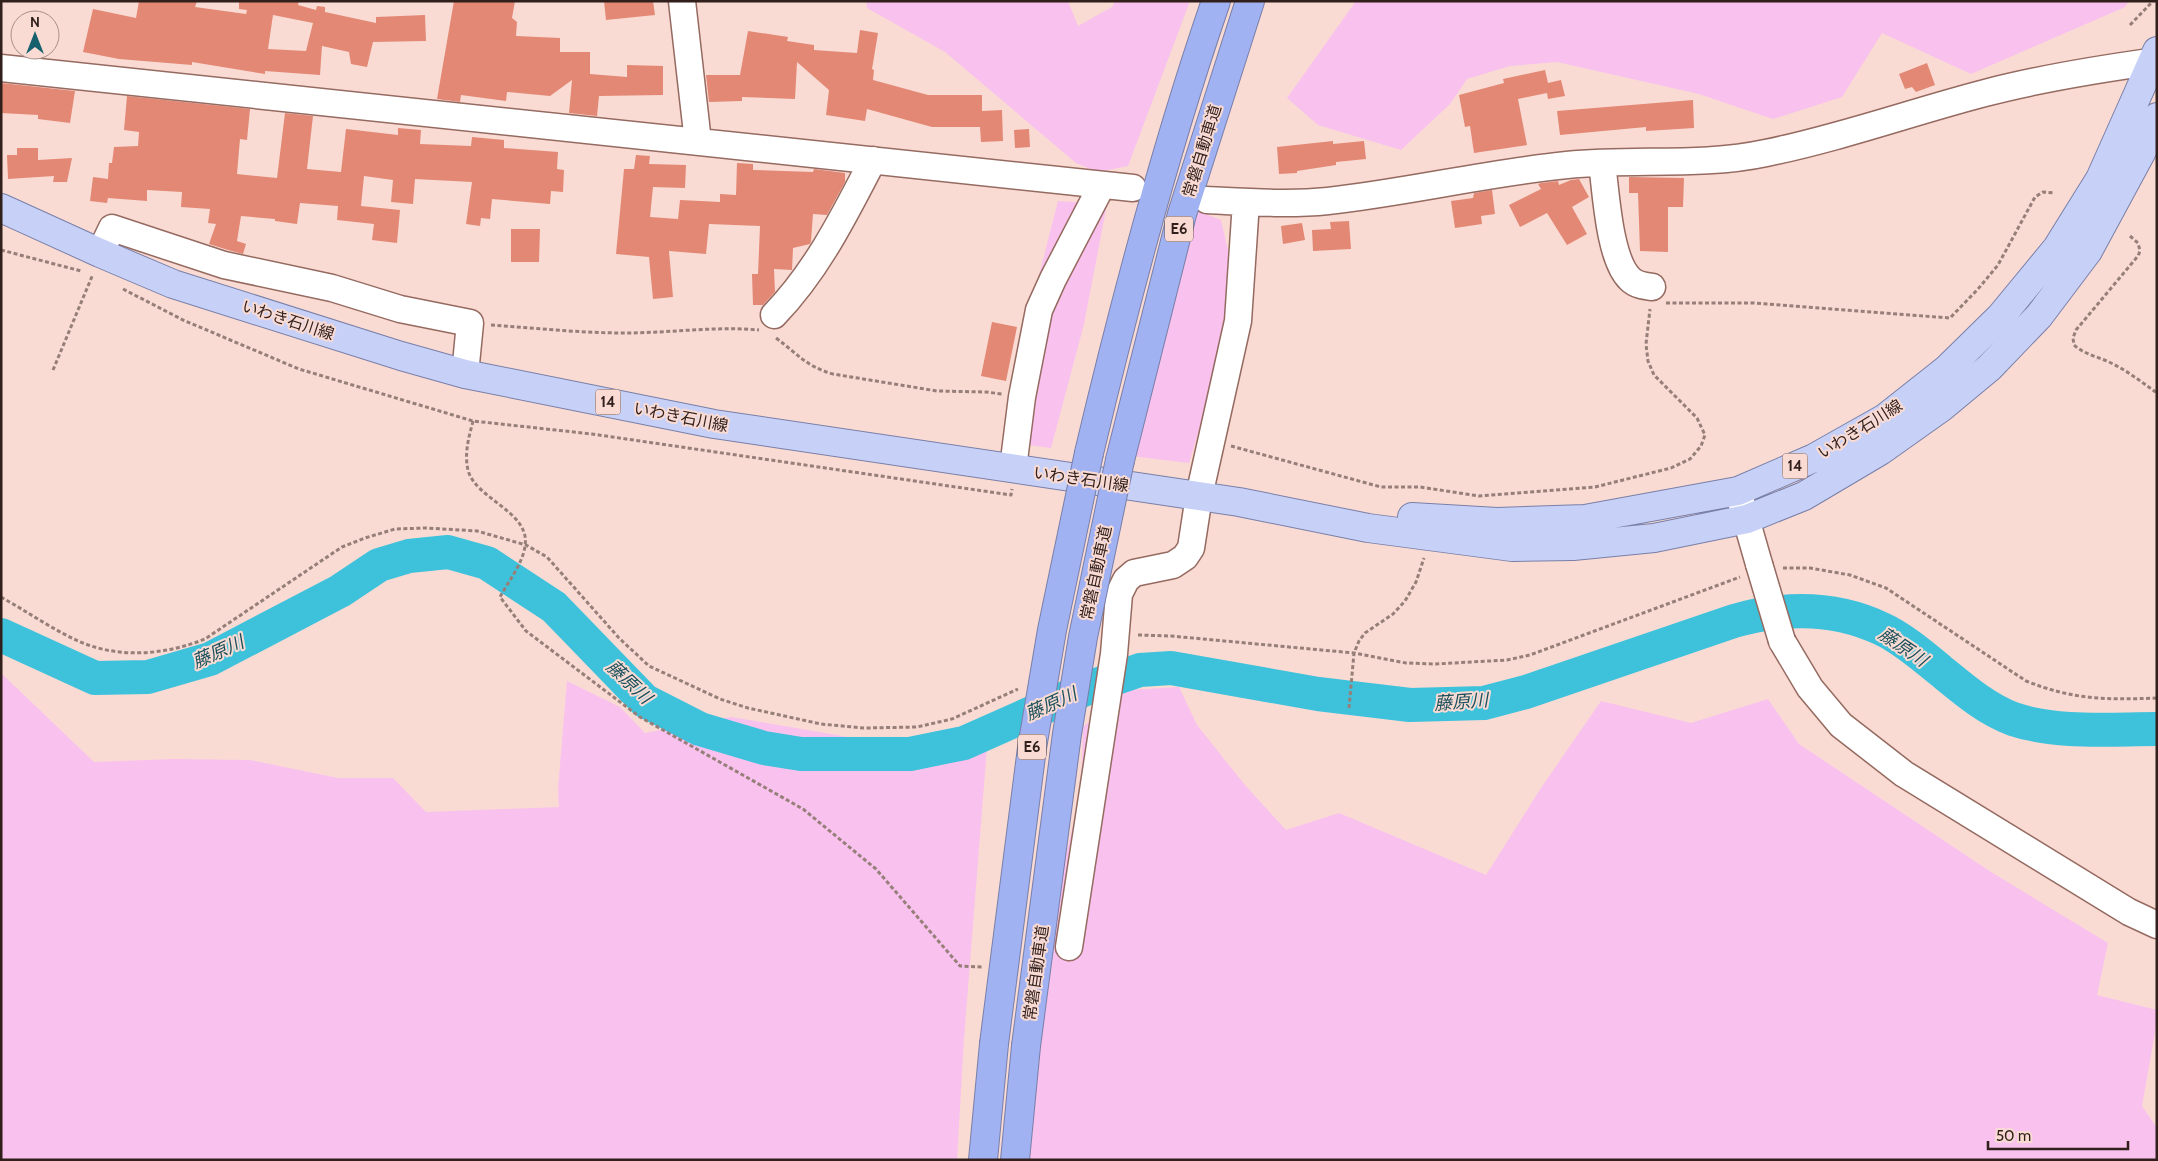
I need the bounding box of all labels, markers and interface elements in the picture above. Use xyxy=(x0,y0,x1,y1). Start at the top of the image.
north arrow xyxy=(10,10,60,60)
text: N xyxy=(30,13,40,31)
street label: 常磐自動車道 xyxy=(1179,102,1225,200)
road number: E6 xyxy=(1165,216,1193,242)
street label: いわき石川線 xyxy=(239,296,337,344)
road number: 14 xyxy=(596,390,620,414)
street label: いわき石川線 xyxy=(1814,396,1906,462)
street label: いわき石川線 xyxy=(632,399,730,435)
road number: 14 xyxy=(1782,454,1808,478)
street label: いわき石川線 xyxy=(1032,463,1130,495)
street label: 常磐自動車道 xyxy=(1077,524,1115,622)
water label: 藤原川 xyxy=(1874,623,1933,672)
water label: 藤原川 xyxy=(189,630,249,673)
water label: 藤原川 xyxy=(602,656,658,710)
water label: 藤原川 xyxy=(1022,682,1082,725)
water label: 藤原川 xyxy=(1433,689,1491,715)
road number: E6 xyxy=(1018,734,1046,760)
street label: 常磐自動車道 xyxy=(1020,924,1052,1022)
scale bar xyxy=(1988,1118,2128,1150)
text: 50 m xyxy=(1996,1127,2031,1145)

